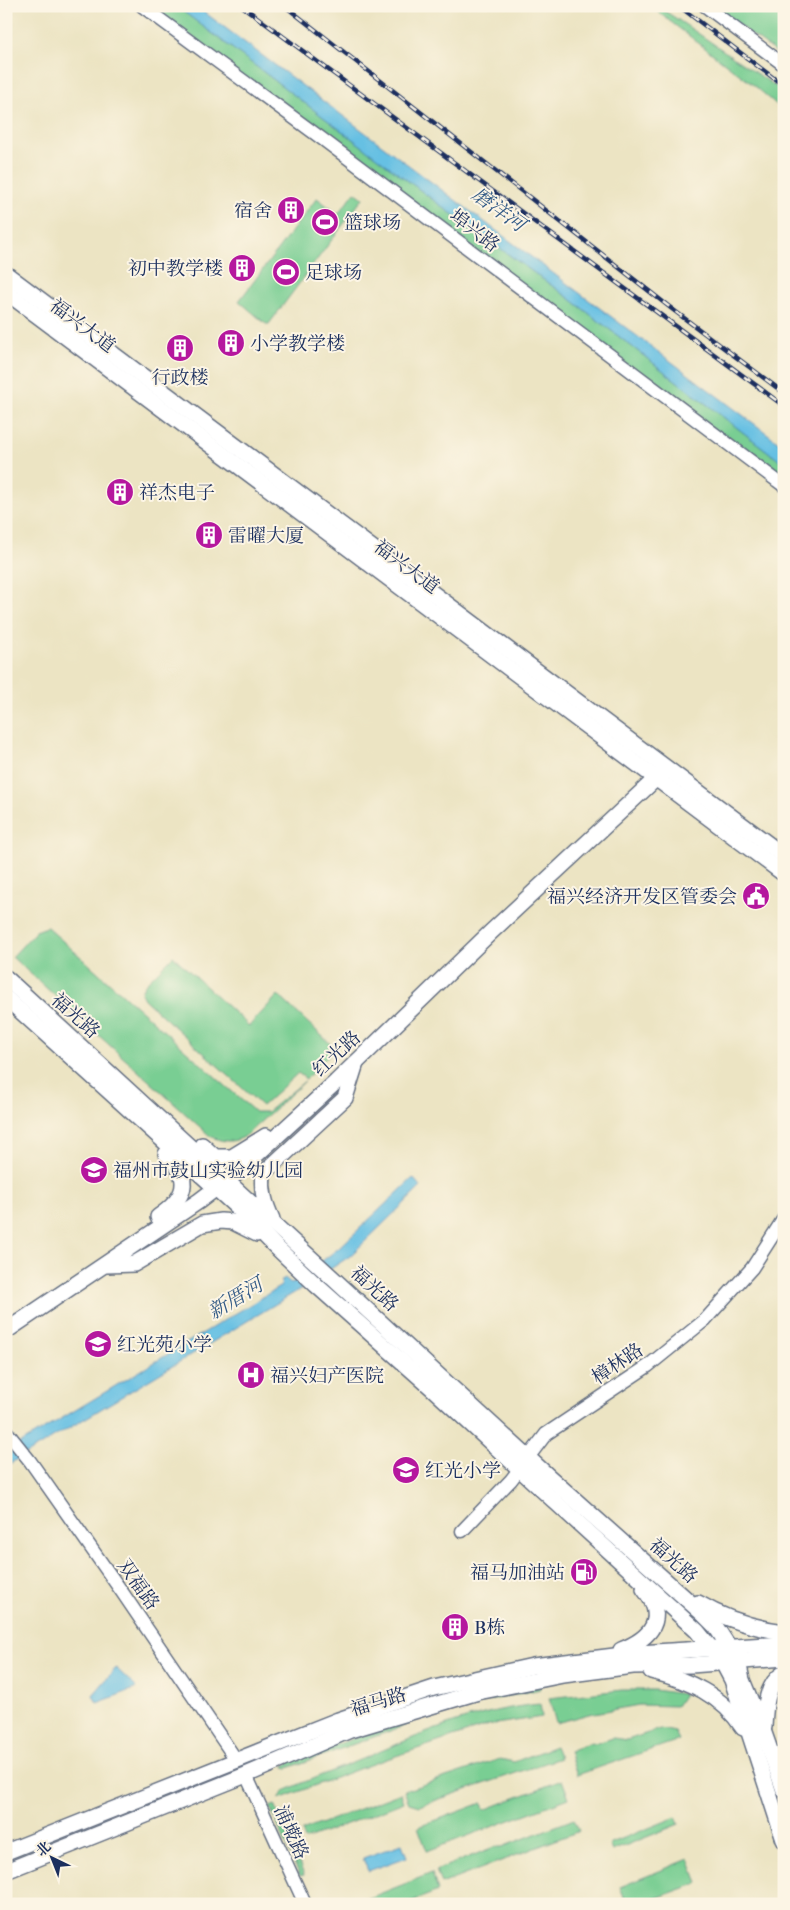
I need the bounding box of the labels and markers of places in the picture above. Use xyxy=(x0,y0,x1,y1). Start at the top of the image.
building icon: 宿舍 xyxy=(276,195,306,225)
place label: 宿舍 xyxy=(234,200,272,222)
sports icon: 篮球场 xyxy=(310,207,340,237)
place label: 篮球场 xyxy=(344,212,401,234)
building icon: 初中教学楼 xyxy=(227,253,257,283)
sports icon: 足球场 xyxy=(271,257,301,287)
place label: 初中教学楼 xyxy=(128,258,223,280)
place label: 足球场 xyxy=(305,262,362,284)
building icon: 小学教学楼 xyxy=(216,328,246,358)
building icon: 行政楼 xyxy=(165,333,195,363)
place label: 小学教学楼 xyxy=(250,333,345,355)
place label: 行政楼 xyxy=(151,367,209,389)
building icon: 祥杰电子 xyxy=(105,477,135,507)
place label: 祥杰电子 xyxy=(139,482,215,504)
building icon: 雷曜大厦 xyxy=(194,520,224,550)
place label: 雷曜大厦 xyxy=(228,525,304,547)
public building icon: 福兴经济开发区管委会 xyxy=(741,881,771,911)
place label: 福兴经济开发区管委会 xyxy=(547,886,737,908)
school or university icon: 福州市鼓山实验幼儿园 xyxy=(79,1155,109,1185)
place label: 福州市鼓山实验幼儿园 xyxy=(113,1160,303,1182)
school or university icon: 红光苑小学 xyxy=(83,1329,113,1359)
place label: 红光苑小学 xyxy=(117,1334,212,1356)
hospital icon: 福兴妇产医院 xyxy=(236,1360,266,1390)
place label: 福兴妇产医院 xyxy=(270,1365,384,1387)
school or university icon: 红光小学 xyxy=(391,1455,421,1485)
place label: 红光小学 xyxy=(425,1460,501,1482)
fuel station icon: 福马加油站 xyxy=(569,1557,599,1587)
place label: 福马加油站 xyxy=(470,1562,565,1584)
building icon: B栋 xyxy=(440,1612,470,1642)
place label: B栋 xyxy=(474,1617,505,1639)

